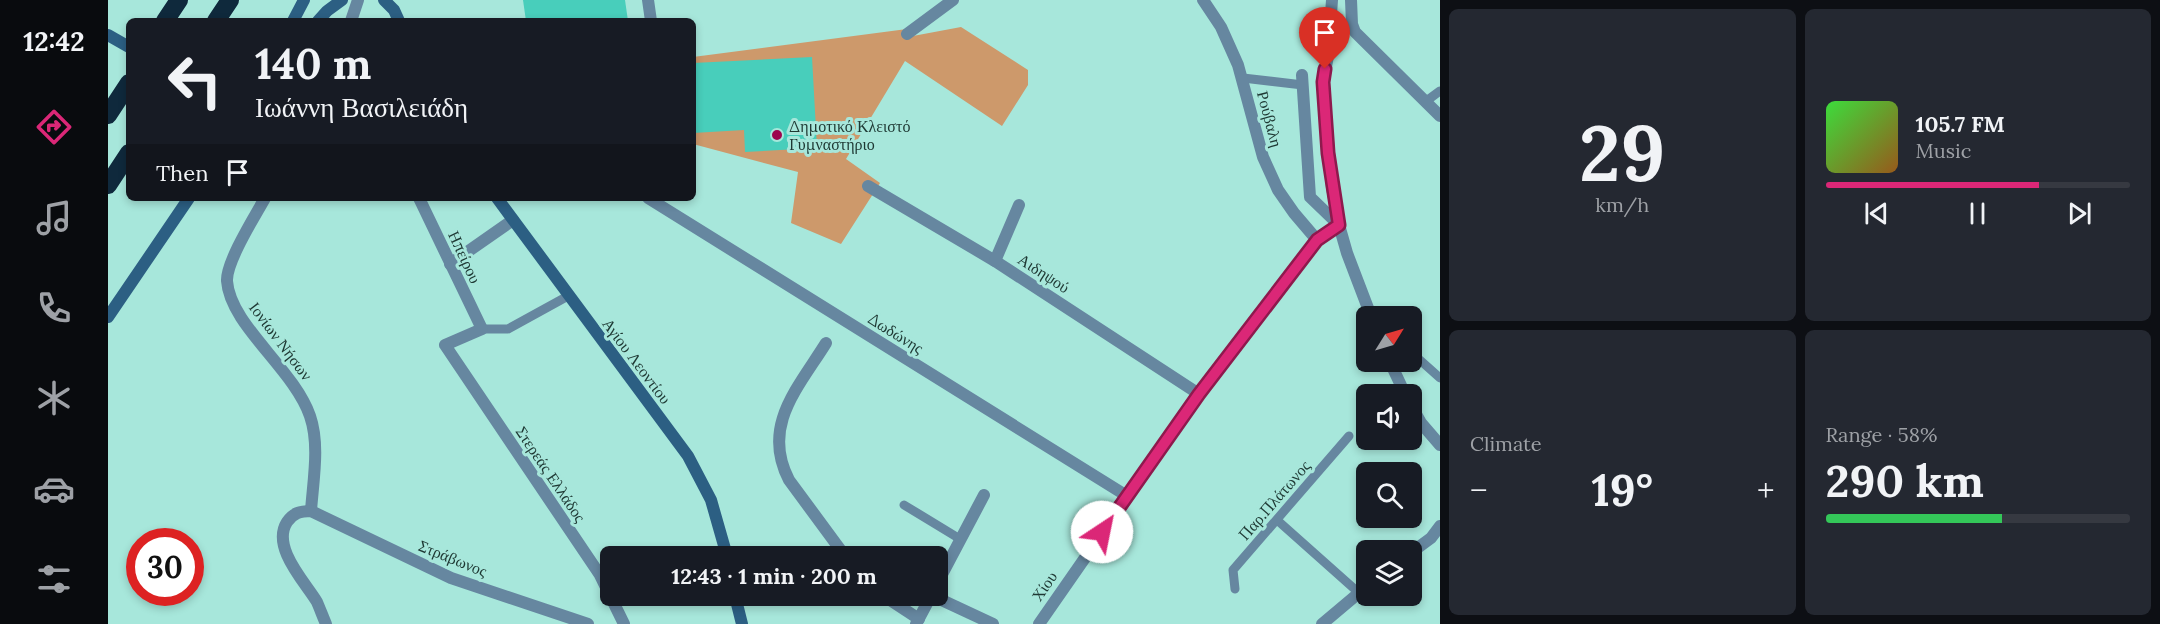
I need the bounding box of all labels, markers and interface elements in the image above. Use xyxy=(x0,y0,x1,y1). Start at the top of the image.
pin xyxy=(1299,7,1350,69)
icon: arrive xyxy=(1308,16,1341,49)
text: 12:42 xyxy=(23,24,85,58)
text: 140 m xyxy=(255,37,371,91)
icon: left xyxy=(156,42,234,120)
street label: Ρούβαλη xyxy=(1253,89,1287,149)
text: Ιωάννη Βασιλειάδη xyxy=(255,90,468,124)
text: 29 xyxy=(1579,103,1666,202)
icon: directions xyxy=(33,106,75,148)
text: 105.7 FM xyxy=(1916,110,2005,138)
place label: Δημοτικό Κλειστό Γυμναστήριο xyxy=(789,116,910,154)
marker: Δημοτικό Κλειστό Γυμναστήριο xyxy=(770,128,784,142)
text: Music xyxy=(1916,138,1971,163)
icon: arrive xyxy=(221,156,254,189)
text: Then xyxy=(156,159,209,187)
text: km/h xyxy=(1595,192,1649,217)
icon: music xyxy=(33,197,75,239)
icon: previous xyxy=(1860,197,1893,230)
icon: pause xyxy=(1961,197,1994,230)
icon: next xyxy=(2063,197,2096,230)
street label: Ηπείρου xyxy=(444,228,486,287)
street label: Αιδηψού xyxy=(1014,249,1074,297)
icon: phone xyxy=(33,287,75,329)
street label: Ιονίων Νήσων xyxy=(245,298,317,384)
north arrow xyxy=(1356,306,1422,372)
map controls xyxy=(1356,306,1422,606)
street label: Δωδώνης xyxy=(865,308,928,358)
street label: Αγίου Λεοντίου xyxy=(598,314,676,408)
icon: climate xyxy=(33,377,75,419)
button: sound xyxy=(1356,384,1422,450)
street label: Στερεάς Ελλάδος xyxy=(512,422,591,526)
text: Range · 58% xyxy=(1826,422,1937,447)
text: Climate xyxy=(1470,431,1542,456)
text: 290 km xyxy=(1826,452,1984,509)
street label: Παρ.Πλάτωνος xyxy=(1234,455,1315,544)
text: 19° xyxy=(1592,461,1653,518)
button: search xyxy=(1356,462,1422,528)
icon: car xyxy=(33,468,75,510)
text: − xyxy=(1470,469,1488,511)
text: + xyxy=(1757,469,1774,511)
position arrow xyxy=(1070,500,1134,564)
speed limit sign: 30 xyxy=(126,528,204,606)
street label: Στράβωνος xyxy=(416,535,491,581)
button: layers xyxy=(1356,540,1422,606)
icon: filters xyxy=(33,558,75,600)
text: 12:43 · 1 min · 200 m xyxy=(671,562,877,590)
street label: Χίου xyxy=(1027,567,1061,605)

